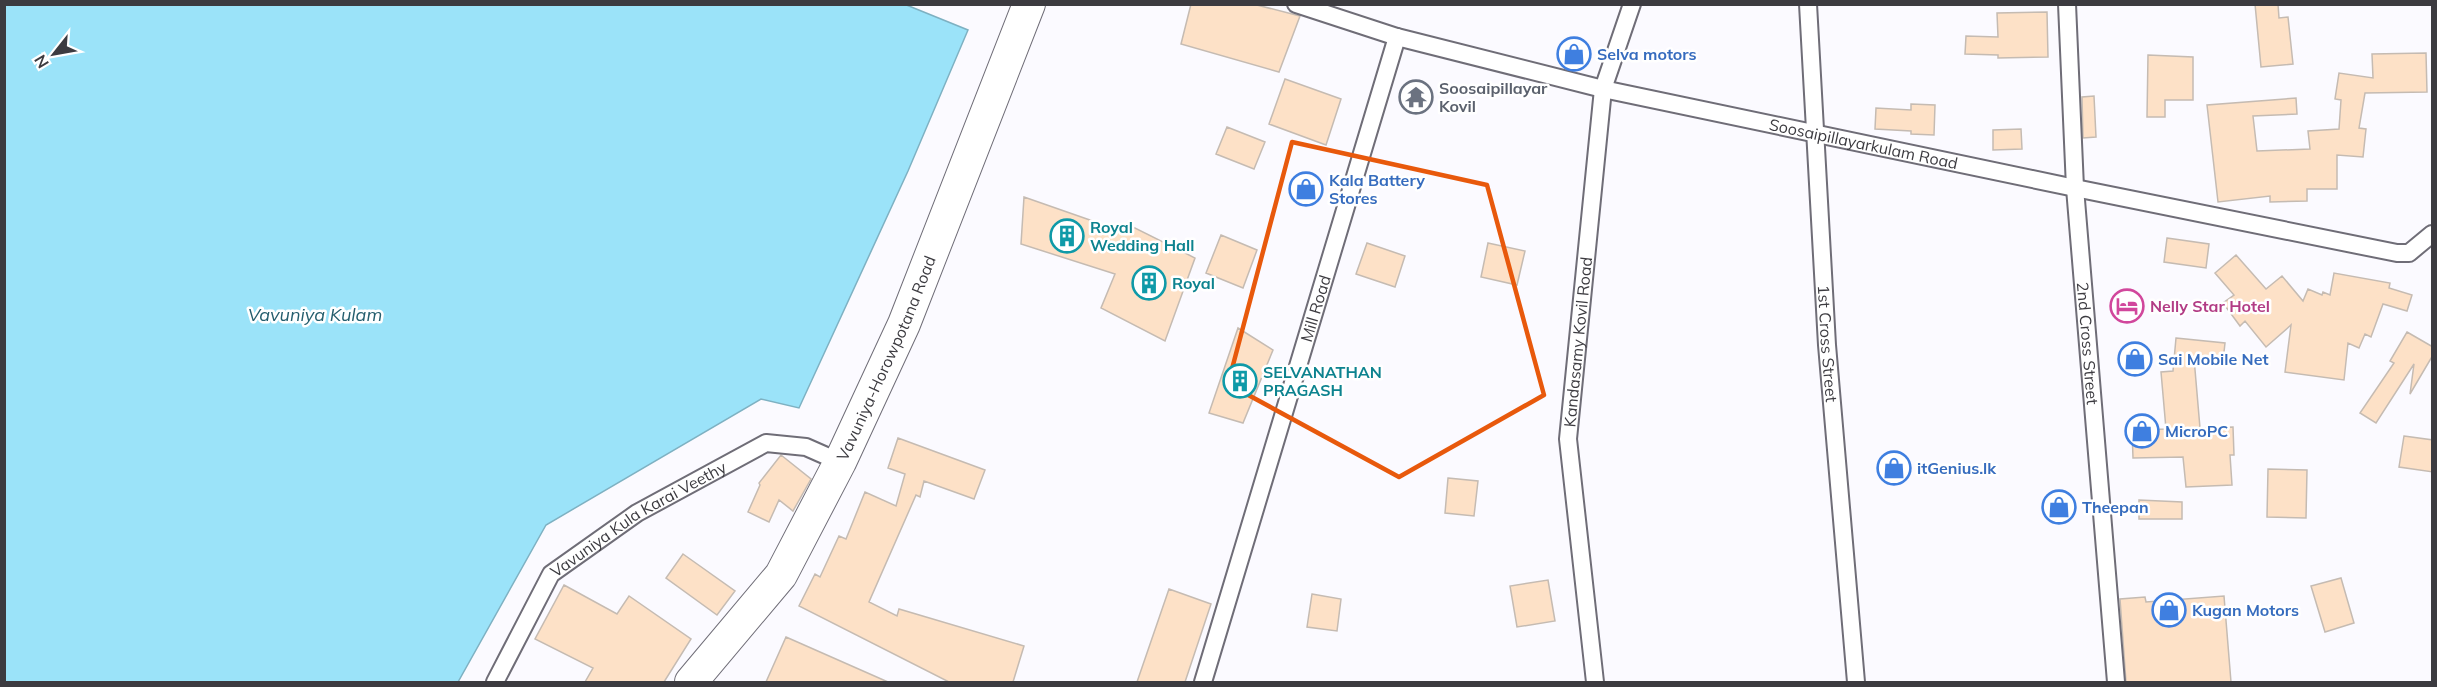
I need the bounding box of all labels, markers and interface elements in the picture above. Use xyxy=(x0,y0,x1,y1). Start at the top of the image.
north arrow xyxy=(24,24,84,84)
shop icon: Selva motors xyxy=(1556,36,1592,72)
place label: Selva motors xyxy=(1597,44,1697,64)
text: N xyxy=(29,51,53,72)
place label: Soosaipillayar Kovil xyxy=(1439,78,1548,116)
temple icon: Soosaipillayar Kovil xyxy=(1398,79,1434,115)
street label: Soosaipillayarkulam Road xyxy=(1767,114,1960,173)
place label: Kala Battery Stores xyxy=(1329,170,1425,208)
shop icon: Kala Battery Stores xyxy=(1288,171,1324,207)
place label: Royal Wedding Hall xyxy=(1090,217,1194,255)
building icon: Royal Wedding Hall xyxy=(1049,218,1085,254)
street label: Vavuniya-Horowpotana Road xyxy=(832,253,940,464)
street label: Kandasamy Kovil Road xyxy=(1559,256,1596,428)
building icon: Royal xyxy=(1131,265,1167,301)
place label: Royal xyxy=(1172,273,1215,293)
street label: Mill Road xyxy=(1296,273,1335,344)
street label: 2nd Cross Street xyxy=(2073,281,2103,406)
street label: 1st Cross Street xyxy=(1814,284,1842,403)
hotel icon: Nelly Star Hotel xyxy=(2109,288,2145,324)
place label: Nelly Star Hotel xyxy=(2150,296,2270,316)
water label: Vavuniya Kulam xyxy=(248,303,382,326)
shop icon: Sai Mobile Net xyxy=(2117,341,2153,377)
place label: Sai Mobile Net xyxy=(2158,349,2269,369)
place label: SELVANATHAN PRAGASH xyxy=(1263,362,1382,400)
building icon: SELVANATHAN PRAGASH xyxy=(1222,363,1258,399)
shop icon: MicroPC xyxy=(2124,413,2160,449)
place label: MicroPC xyxy=(2165,421,2228,441)
shop icon: itGenius.lk xyxy=(1876,450,1912,486)
street label: Vavuniya Kula Karai Veethy xyxy=(546,456,730,581)
place label: itGenius.lk xyxy=(1917,458,1997,478)
shop icon: Theepan xyxy=(2041,489,2077,525)
place label: Theepan xyxy=(2082,497,2149,517)
shop icon: Kugan Motors xyxy=(2151,592,2187,628)
place label: Kugan Motors xyxy=(2192,600,2299,620)

